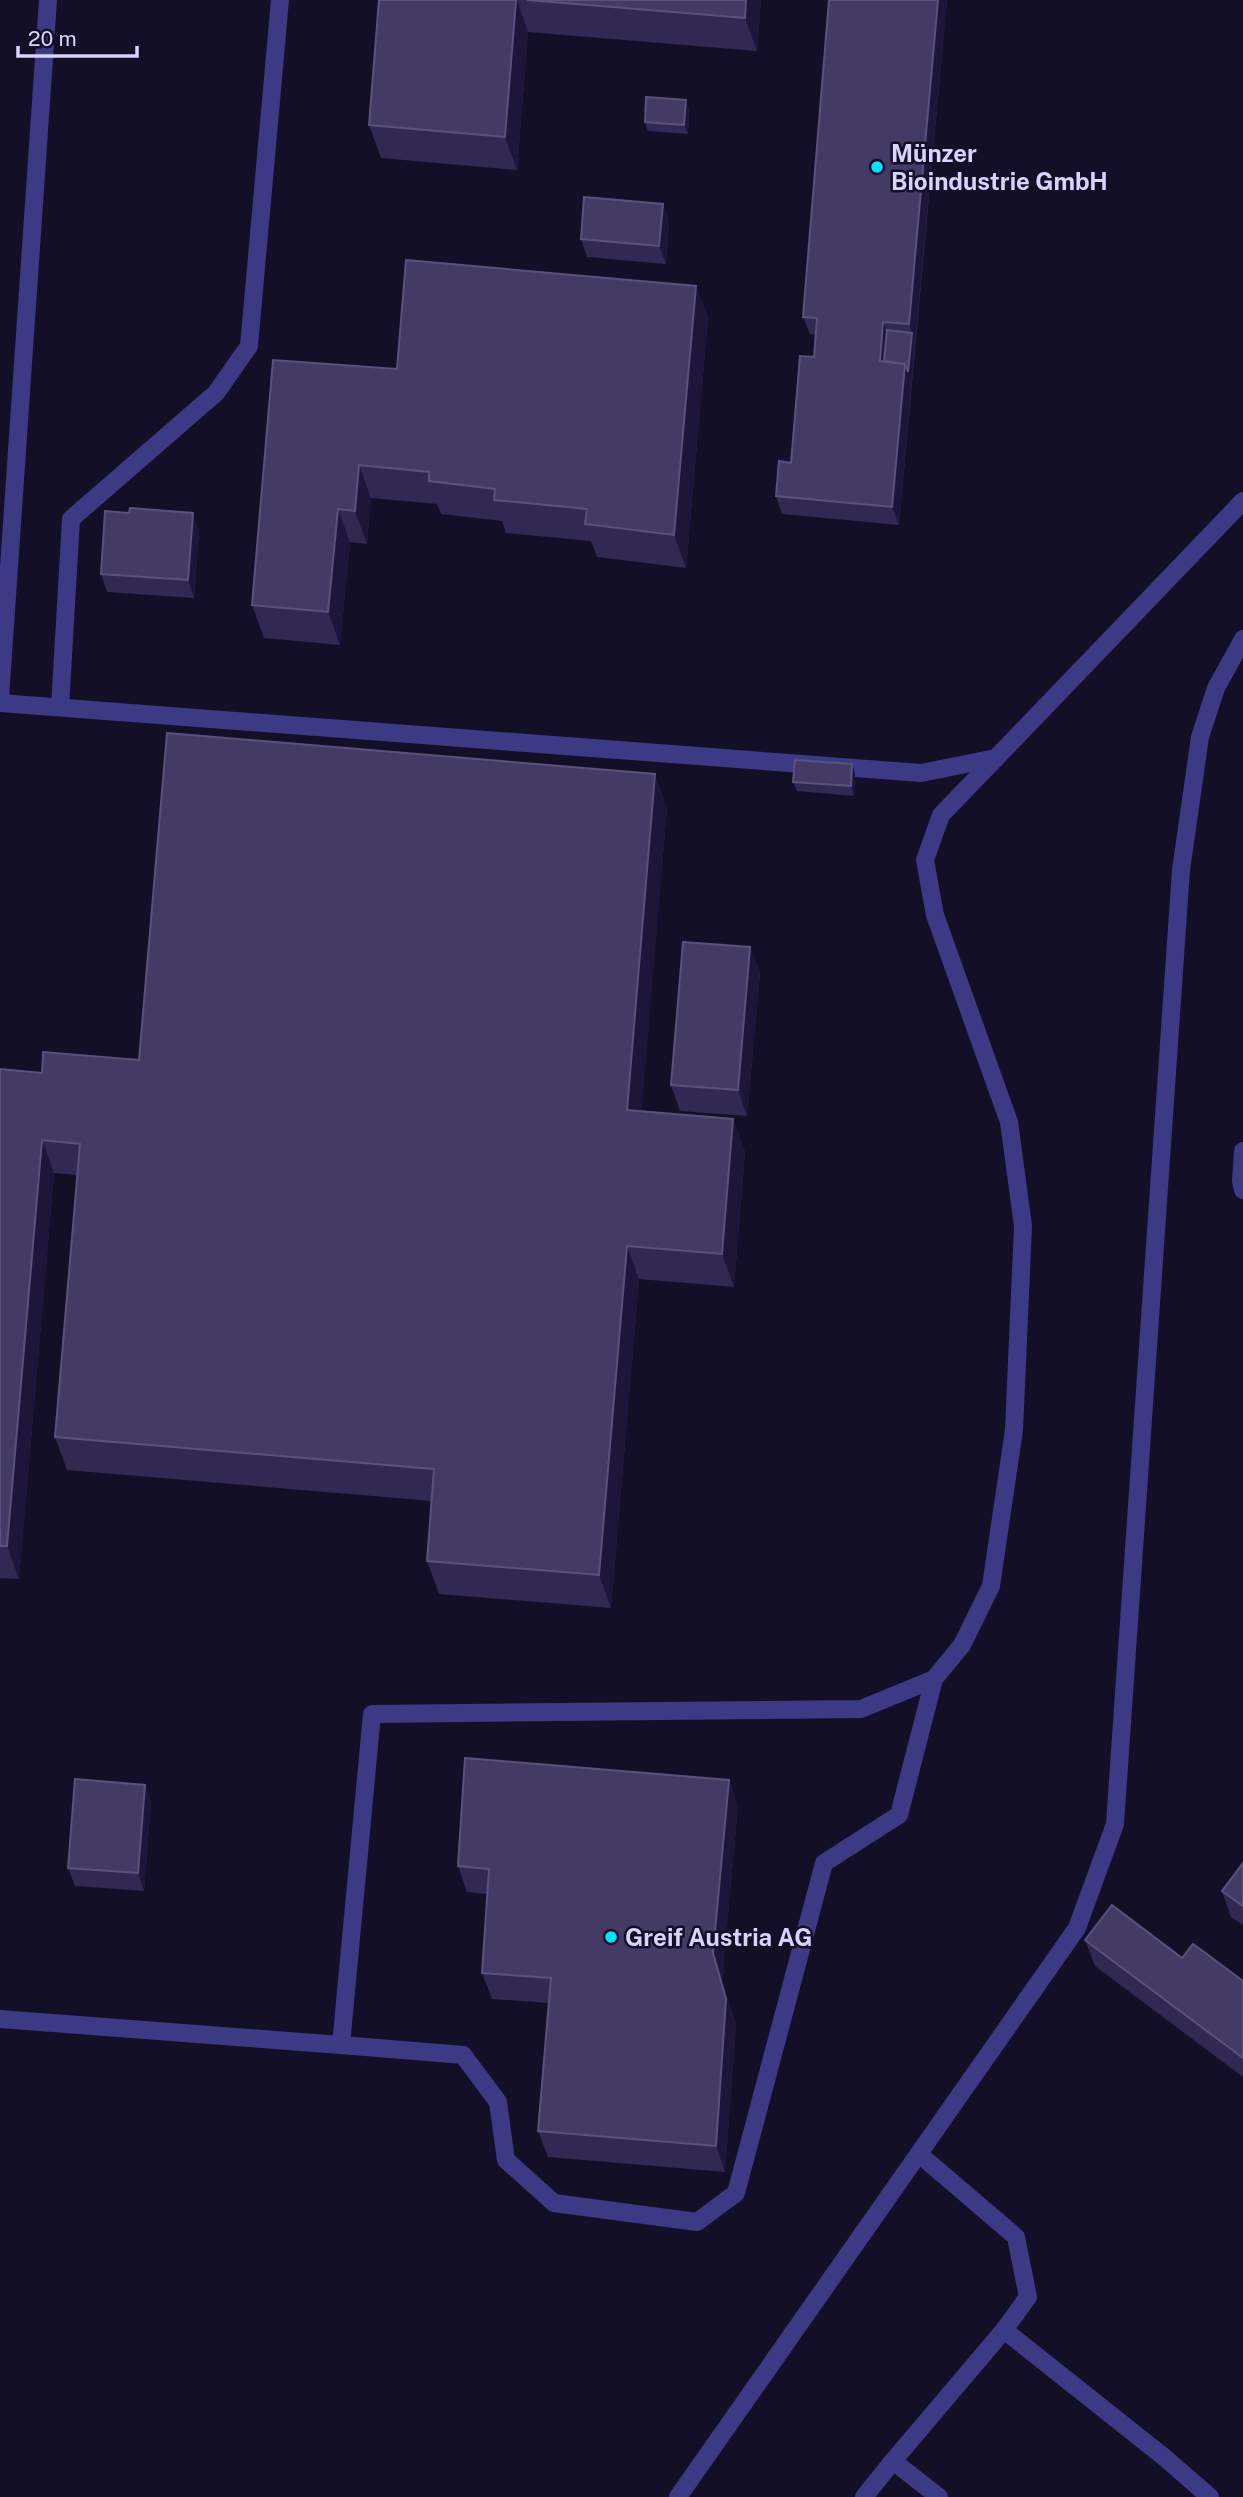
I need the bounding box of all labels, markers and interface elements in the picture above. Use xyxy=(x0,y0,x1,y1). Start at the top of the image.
scale bar xyxy=(18,14,136,58)
text: 20 m xyxy=(28,26,77,51)
place label: Münzer Bioindustrie GmbH xyxy=(891,139,1108,195)
marker: Münzer Bioindustrie GmbH xyxy=(869,159,885,175)
place label: Greif Austria AG xyxy=(625,1923,812,1951)
marker: Greif Austria AG xyxy=(603,1929,619,1945)

